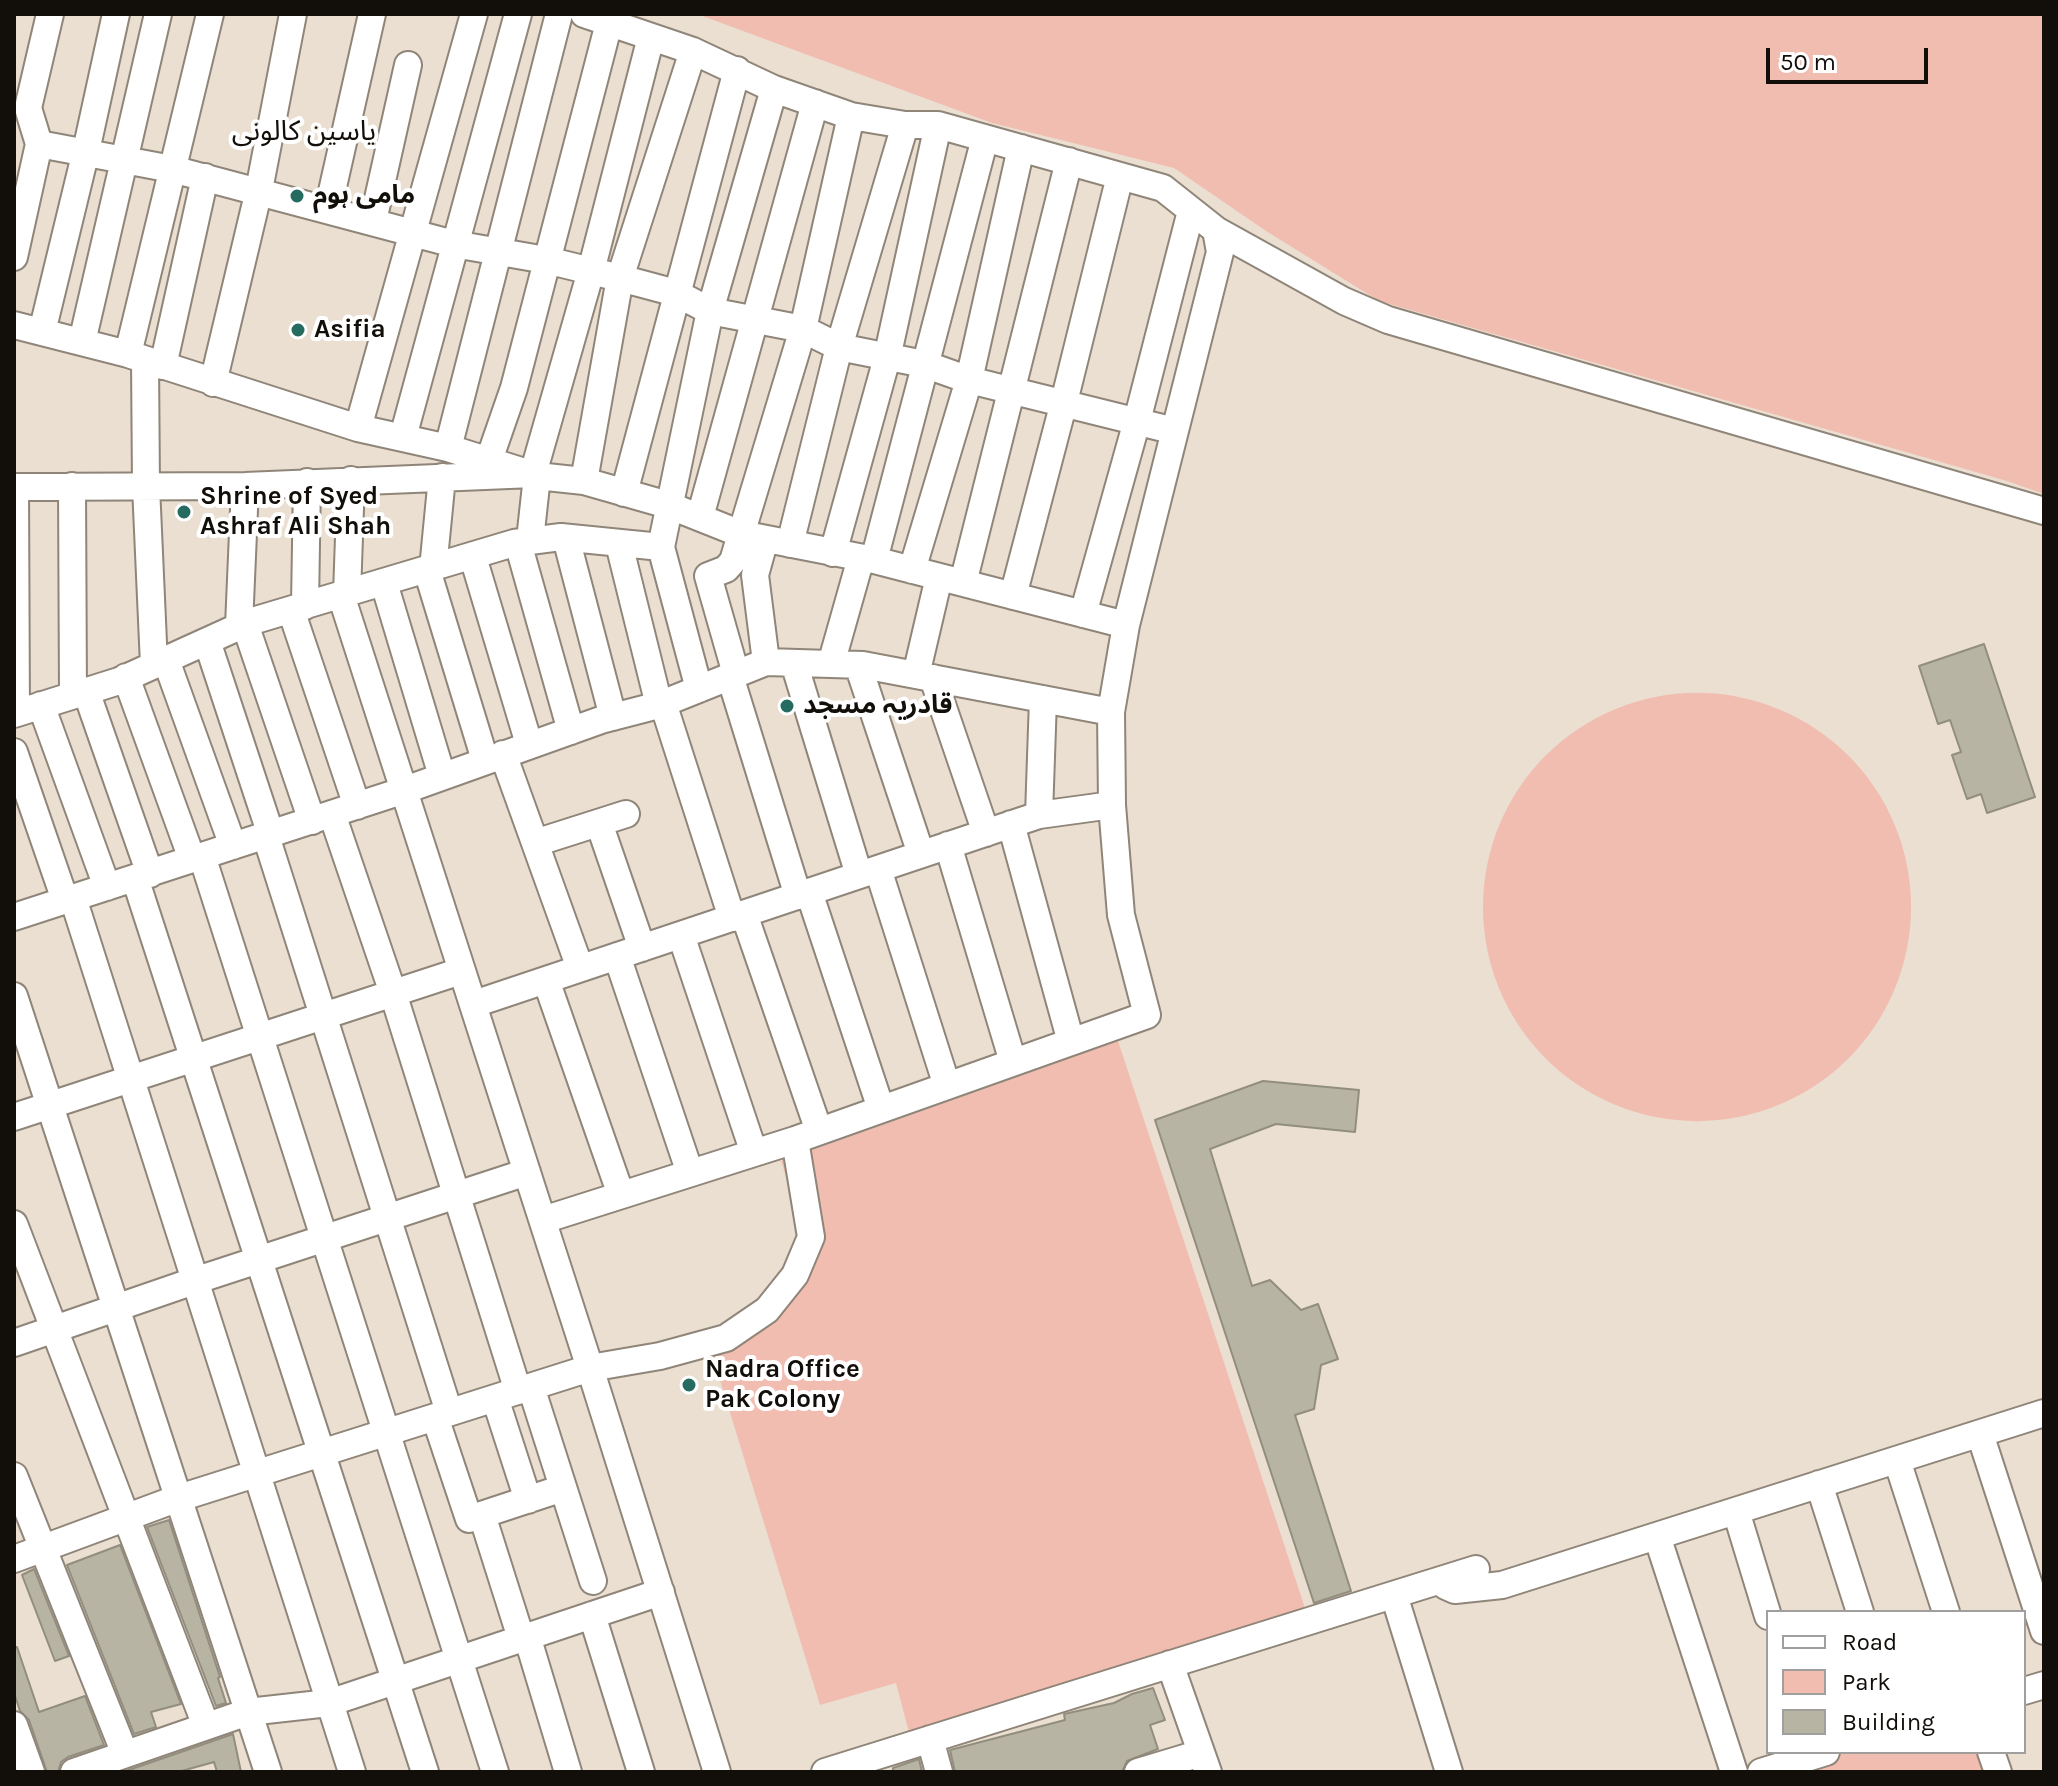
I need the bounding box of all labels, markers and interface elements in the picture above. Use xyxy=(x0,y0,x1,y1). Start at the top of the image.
scale bar xyxy=(1770,32,1932,82)
text: 50 m xyxy=(1780,48,1836,76)
district label: یاسین کالونی xyxy=(232,115,376,149)
place label: مامی ہوم xyxy=(313,180,415,212)
marker: مامی ہوم xyxy=(288,187,306,205)
place label: Asifia xyxy=(314,314,386,346)
marker: Asifia xyxy=(289,321,307,339)
place label: Shrine of Syed Ashraf Ali Shah xyxy=(200,481,391,542)
marker: Shrine of Syed Ashraf Ali Shah xyxy=(175,503,193,521)
place label: قادریہ مسجد xyxy=(803,690,952,722)
marker: قادریہ مسجد xyxy=(778,697,796,715)
place label: Nadra Office Pak Colony xyxy=(705,1354,860,1416)
marker: Nadra Office Pak Colony xyxy=(680,1376,698,1394)
legend xyxy=(1766,1610,2026,1754)
text: Road xyxy=(1842,1628,1897,1656)
text: Park xyxy=(1842,1668,1891,1696)
text: Building xyxy=(1842,1708,1935,1736)

